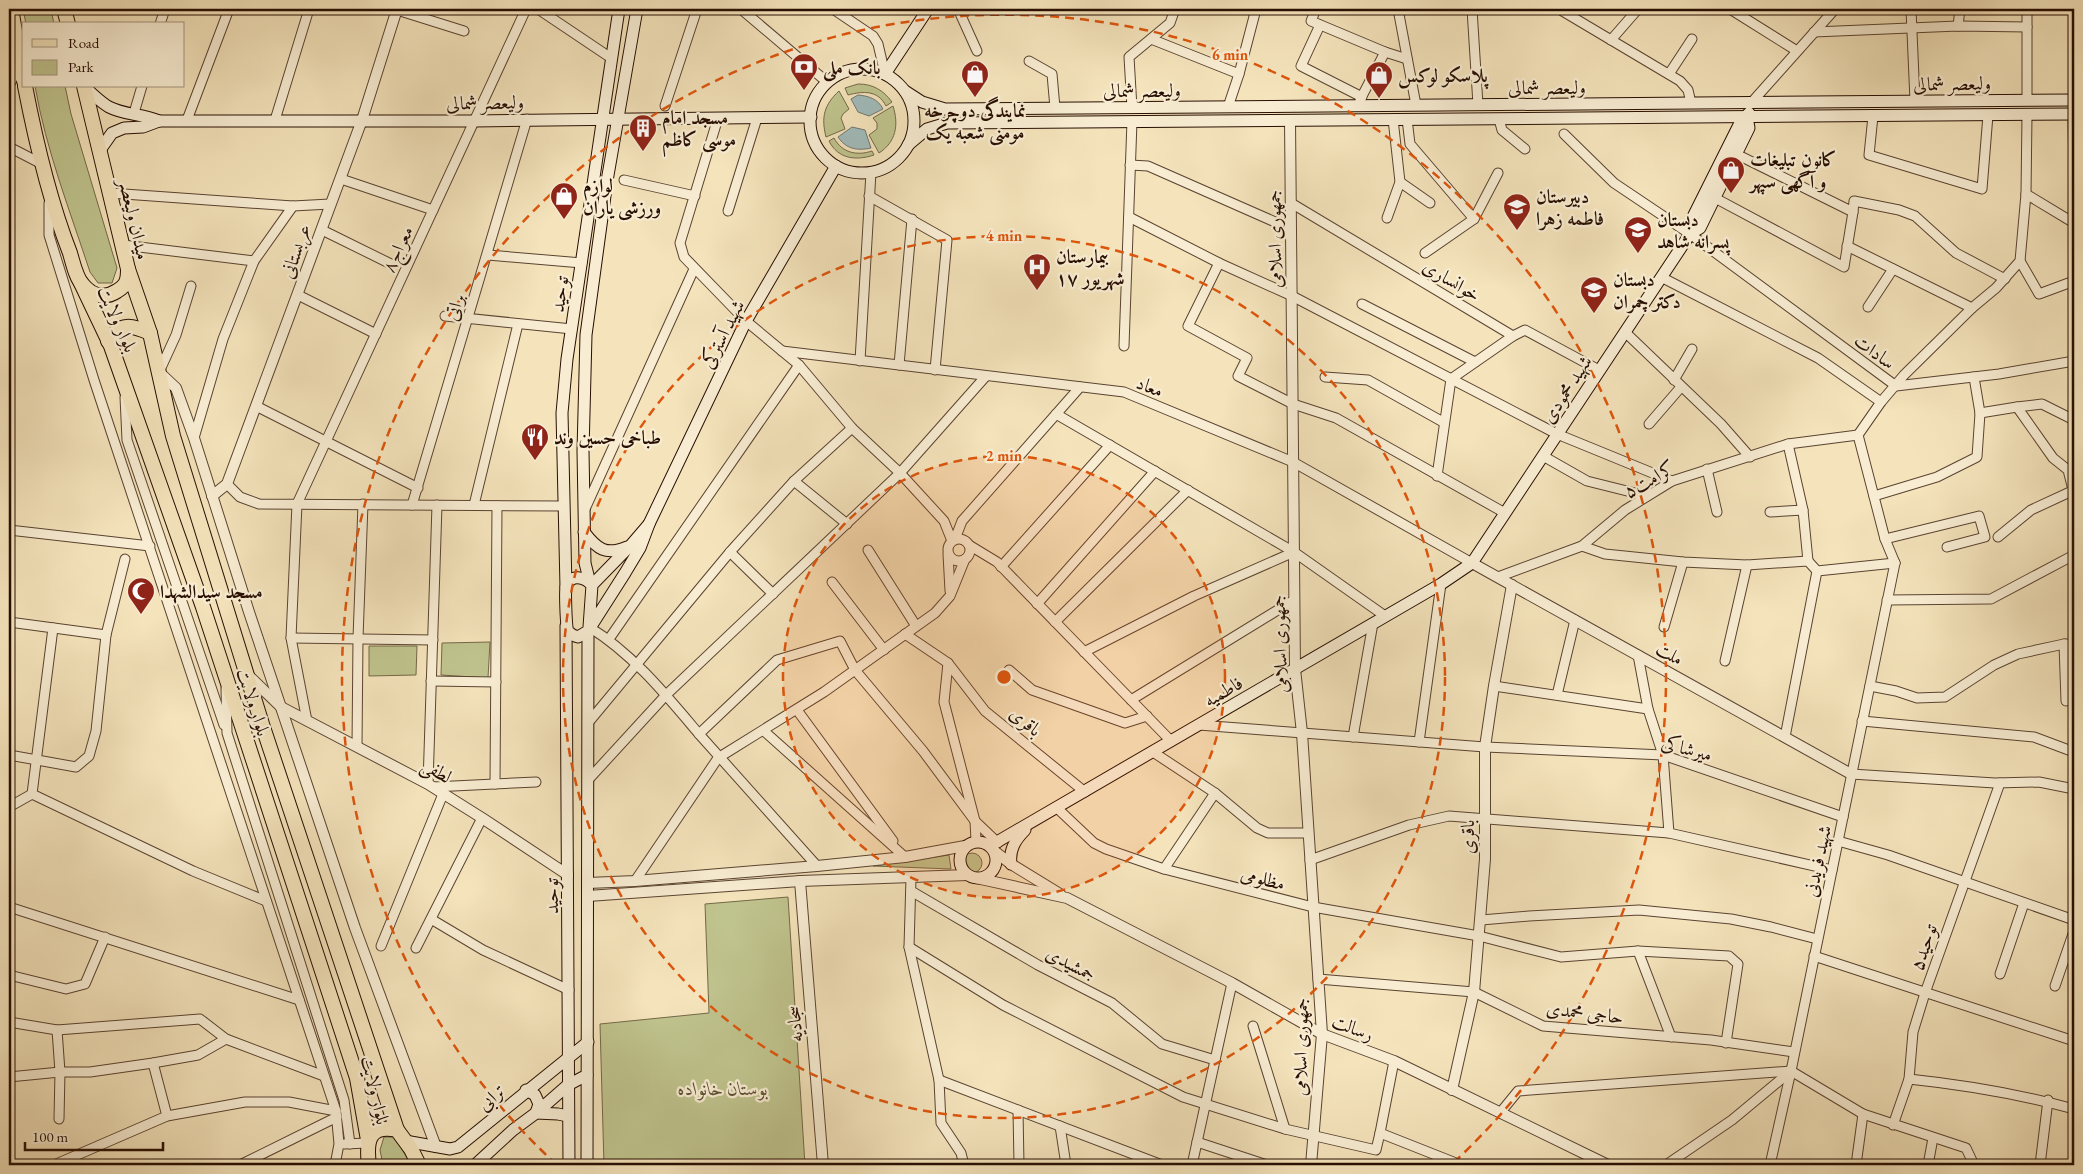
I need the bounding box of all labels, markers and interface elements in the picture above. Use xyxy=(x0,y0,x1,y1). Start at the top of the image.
legend xyxy=(22,22,185,88)
text: Road xyxy=(68,33,100,52)
text: 6 min xyxy=(1212,45,1249,64)
bank icon: بانک ملی xyxy=(789,52,819,91)
place label: بانک ملی xyxy=(822,55,881,83)
text: Park xyxy=(68,57,95,76)
shop icon: نمایندگی دوچرخه مومنی شعبه یک xyxy=(960,59,990,98)
shop icon: پلاسکو لوکس xyxy=(1364,60,1394,99)
place label: پلاسکو لوکس xyxy=(1398,63,1489,90)
street label: ولیعصر شمالی xyxy=(1913,70,1991,97)
street label: ولیعصر شمالی xyxy=(1508,75,1586,100)
street label: ولیعصر شمالی xyxy=(1103,78,1181,103)
street label: ولیعصر شمالی xyxy=(446,89,524,116)
place label: نمایندگی دوچرخه مومنی شعبه یک xyxy=(924,96,1026,146)
place label: مسجد امام موسی کاظم xyxy=(662,105,736,157)
building icon: مسجد امام موسی کاظم xyxy=(628,113,658,152)
place label: کانون تبلیغات و آگهی سپهر xyxy=(1748,147,1837,195)
shop icon: کانون تبلیغات و آگهی سپهر xyxy=(1716,155,1746,194)
place label: لوازم ورزشی یاران xyxy=(583,173,661,221)
street label: میدان ولیعصر xyxy=(113,174,156,262)
shop icon: لوازم ورزشی یاران xyxy=(549,181,579,220)
place label: دبیرستان فاطمه زهرا xyxy=(1536,184,1604,231)
street label: جمهوری اسلامی xyxy=(1261,190,1288,288)
school or university icon: دبیرستان فاطمه زهرا xyxy=(1502,192,1532,231)
place label: دبستان پسرانه شاهد xyxy=(1657,207,1731,256)
school or university icon: دبستان پسرانه شاهد xyxy=(1623,215,1653,254)
street label: عربستانی xyxy=(274,221,318,282)
street label: معراج۸ xyxy=(376,222,424,279)
text: 4 min xyxy=(986,226,1023,245)
place label: بیمارستان ۱۷ شهریور xyxy=(1056,244,1125,291)
hospital icon: بیمارستان ۱۷ شهریور xyxy=(1022,252,1052,291)
street label: خوانساری xyxy=(1418,253,1485,307)
place label: دبستان دکتر چمران xyxy=(1613,267,1681,314)
street label: توحید xyxy=(545,274,574,314)
school or university icon: دبستان دکتر چمران xyxy=(1579,275,1609,314)
street label: بلوار ولایت xyxy=(92,282,143,356)
street label: براتی xyxy=(438,290,471,324)
street label: شهید آسترکی xyxy=(695,296,750,373)
street label: سادات xyxy=(1849,328,1900,375)
street label: شهید محمودی xyxy=(1535,351,1598,428)
street label: معاد xyxy=(1132,370,1167,403)
restaurant icon: طباخی حسین وند xyxy=(520,422,550,461)
place label: طباخی حسین وند xyxy=(554,425,661,450)
text: 2 min xyxy=(986,446,1023,465)
street label: کرامت۵ xyxy=(1619,455,1680,504)
mosque icon: مسجد سیدالشهدا xyxy=(126,576,156,615)
place label: مسجد سیدالشهدا xyxy=(160,579,263,604)
street label: جمهوری اسلامی xyxy=(1265,594,1294,693)
street label: ملت xyxy=(1651,636,1688,671)
street label: بلوار ولایت xyxy=(231,665,276,739)
centre of rings xyxy=(995,668,1013,686)
street label: فاطمیه xyxy=(1199,670,1247,713)
street label: باقری xyxy=(1004,701,1047,742)
street label: میرشاکی xyxy=(1659,730,1715,767)
street label: لطفی xyxy=(417,752,456,790)
street label: باقری xyxy=(1455,820,1480,854)
street label: شهید فریدنی xyxy=(1798,823,1837,899)
street label: مظلومی xyxy=(1238,861,1288,896)
street label: توحید xyxy=(539,878,564,914)
street label: توحید۵ xyxy=(1904,920,1943,974)
street label: جمشیدی xyxy=(1042,940,1100,987)
street label: حاجی محمدی xyxy=(1545,995,1625,1030)
street label: جمهوری اسلامی xyxy=(1287,998,1314,1096)
street label: سجادیه xyxy=(780,1004,809,1043)
street label: رسالت xyxy=(1328,1008,1377,1047)
street label: بلوار ولایت xyxy=(355,1053,396,1127)
park label: بوستان خانواده xyxy=(678,1076,769,1101)
street label: ترابی xyxy=(472,1078,512,1118)
scale bar xyxy=(25,1119,162,1151)
text: 100 m xyxy=(32,1127,69,1146)

